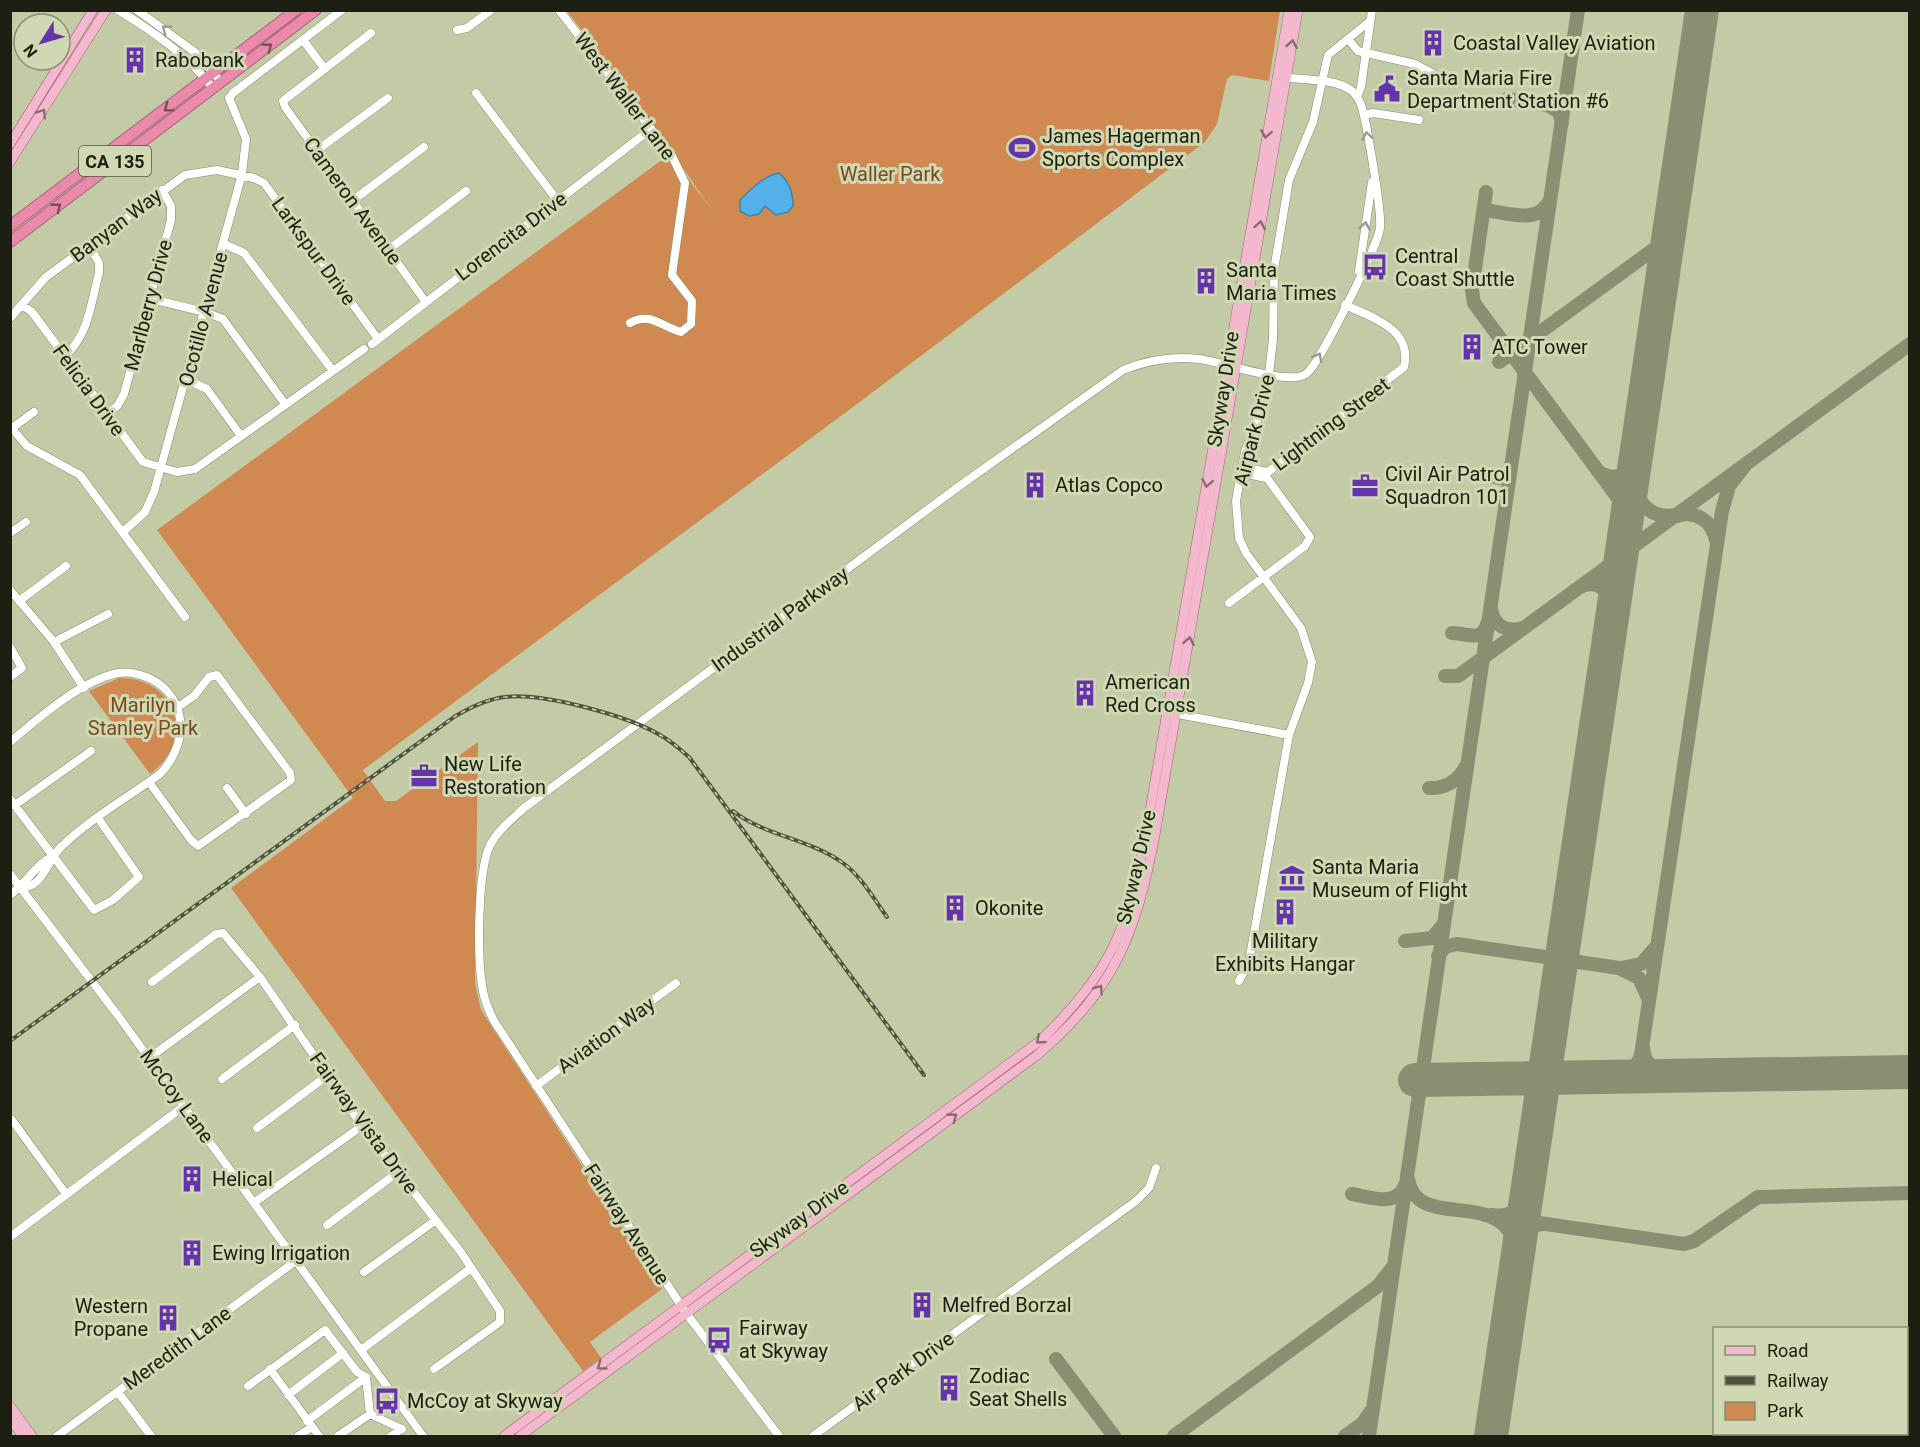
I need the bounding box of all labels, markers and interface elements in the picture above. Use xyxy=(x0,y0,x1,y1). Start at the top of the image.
north arrow xyxy=(12,12,72,72)
one-way arrow xyxy=(161,26,172,37)
street label: West Waller Lane xyxy=(569,27,681,165)
building icon: Coastal Valley Aviation xyxy=(1418,28,1448,58)
place label: Coastal Valley Aviation xyxy=(1453,31,1656,55)
one-way arrow xyxy=(1285,39,1298,49)
text: N xyxy=(19,40,41,61)
one-way arrow xyxy=(261,43,272,54)
building icon: Rabobank xyxy=(120,45,150,75)
place label: Rabobank xyxy=(155,48,245,72)
place label: Santa Maria Fire Department Station #6 xyxy=(1407,66,1609,113)
public building icon: Santa Maria Fire Department Station #6 xyxy=(1372,74,1402,104)
one-way arrow xyxy=(163,101,174,112)
one-way arrow xyxy=(35,109,47,119)
place label: James Hagerman Sports Complex xyxy=(1042,124,1201,171)
one-way arrow xyxy=(1260,129,1273,139)
one-way arrow xyxy=(1361,131,1374,141)
street label: Cameron Avenue xyxy=(299,133,407,269)
sports icon: James Hagerman Sports Complex xyxy=(1007,133,1037,163)
road number: CA 135 xyxy=(79,146,151,176)
park label: Waller Park xyxy=(840,162,941,186)
street label: Banyan Way xyxy=(66,183,167,267)
street label: Lorencita Drive xyxy=(451,186,571,286)
street label: Larkspur Drive xyxy=(267,192,361,310)
one-way arrow xyxy=(50,203,61,214)
one-way arrow xyxy=(1253,220,1266,230)
one-way arrow xyxy=(1359,222,1371,231)
street label: Marlberry Drive xyxy=(119,237,177,373)
place label: Central Coast Shuttle xyxy=(1395,244,1515,291)
street label: Ocotillo Avenue xyxy=(173,249,233,389)
bus stop icon: Central Coast Shuttle xyxy=(1360,252,1390,282)
place label: Santa Maria Times xyxy=(1226,258,1337,305)
building icon: Santa Maria Times xyxy=(1191,266,1221,296)
street label: Skyway Drive xyxy=(1202,330,1244,448)
building icon: ATC Tower xyxy=(1457,332,1487,362)
place label: ATC Tower xyxy=(1492,335,1588,359)
street label: Felicia Drive xyxy=(48,340,130,440)
one-way arrow xyxy=(1311,353,1322,364)
street label: Airpark Drive xyxy=(1229,372,1279,488)
street label: Lightning Street xyxy=(1268,372,1394,476)
place label: Civil Air Patrol Squadron 101 xyxy=(1385,462,1510,509)
building icon: Atlas Copco xyxy=(1020,470,1050,500)
office icon: Civil Air Patrol Squadron 101 xyxy=(1350,471,1380,501)
place label: Atlas Copco xyxy=(1055,473,1163,497)
one-way arrow xyxy=(1201,478,1214,488)
street label: Industrial Parkway xyxy=(707,561,854,677)
one-way arrow xyxy=(1182,636,1194,645)
place label: American Red Cross xyxy=(1105,670,1196,717)
building icon: American Red Cross xyxy=(1070,678,1100,708)
park label: Marilyn Stanley Park xyxy=(88,693,199,740)
place label: New Life Restoration xyxy=(444,752,546,799)
office icon: New Life Restoration xyxy=(409,761,439,791)
street label: Skyway Drive xyxy=(1111,807,1161,927)
place label: Santa Maria Museum of Flight xyxy=(1312,855,1468,902)
museum icon: Santa Maria Museum of Flight xyxy=(1277,863,1307,893)
building icon: Okonite xyxy=(940,893,970,923)
place label: Okonite xyxy=(975,896,1043,920)
building icon: Military Exhibits Hangar xyxy=(1270,897,1300,927)
place label: Military Exhibits Hangar xyxy=(1215,929,1355,976)
one-way arrow xyxy=(1092,985,1103,996)
street label: Aviation Way xyxy=(553,991,660,1078)
one-way arrow xyxy=(1036,1033,1047,1044)
street label: McCoy Lane xyxy=(135,1044,219,1148)
street label: Fairway Vista Drive xyxy=(305,1048,423,1198)
one-way arrow xyxy=(946,1113,957,1124)
street label: Fairway Avenue xyxy=(579,1159,675,1289)
building icon: Helical xyxy=(177,1164,207,1194)
place label: Helical xyxy=(212,1167,273,1191)
street label: Skyway Drive xyxy=(745,1175,853,1263)
building icon: Ewing Irrigation xyxy=(177,1238,207,1268)
place label: Ewing Irrigation xyxy=(212,1241,350,1265)
building icon: Melfred Borzal xyxy=(907,1290,937,1320)
place label: Melfred Borzal xyxy=(942,1293,1072,1317)
place label: Western Propane xyxy=(74,1294,148,1341)
street label: Meredith Lane xyxy=(118,1301,236,1395)
building icon: Western Propane xyxy=(153,1303,183,1333)
place label: Fairway at Skyway xyxy=(739,1316,829,1363)
bus stop icon: Fairway at Skyway xyxy=(704,1325,734,1355)
street label: Air Park Drive xyxy=(847,1326,959,1416)
legend xyxy=(1713,1327,1908,1435)
text: Road xyxy=(1767,1340,1808,1361)
one-way arrow xyxy=(596,1358,607,1369)
place label: Zodiac Seat Shells xyxy=(969,1364,1067,1411)
text: Railway xyxy=(1767,1370,1829,1391)
building icon: Zodiac Seat Shells xyxy=(934,1373,964,1403)
bus stop icon: McCoy at Skyway xyxy=(372,1386,402,1416)
place label: McCoy at Skyway xyxy=(407,1389,563,1413)
text: Park xyxy=(1767,1400,1804,1421)

